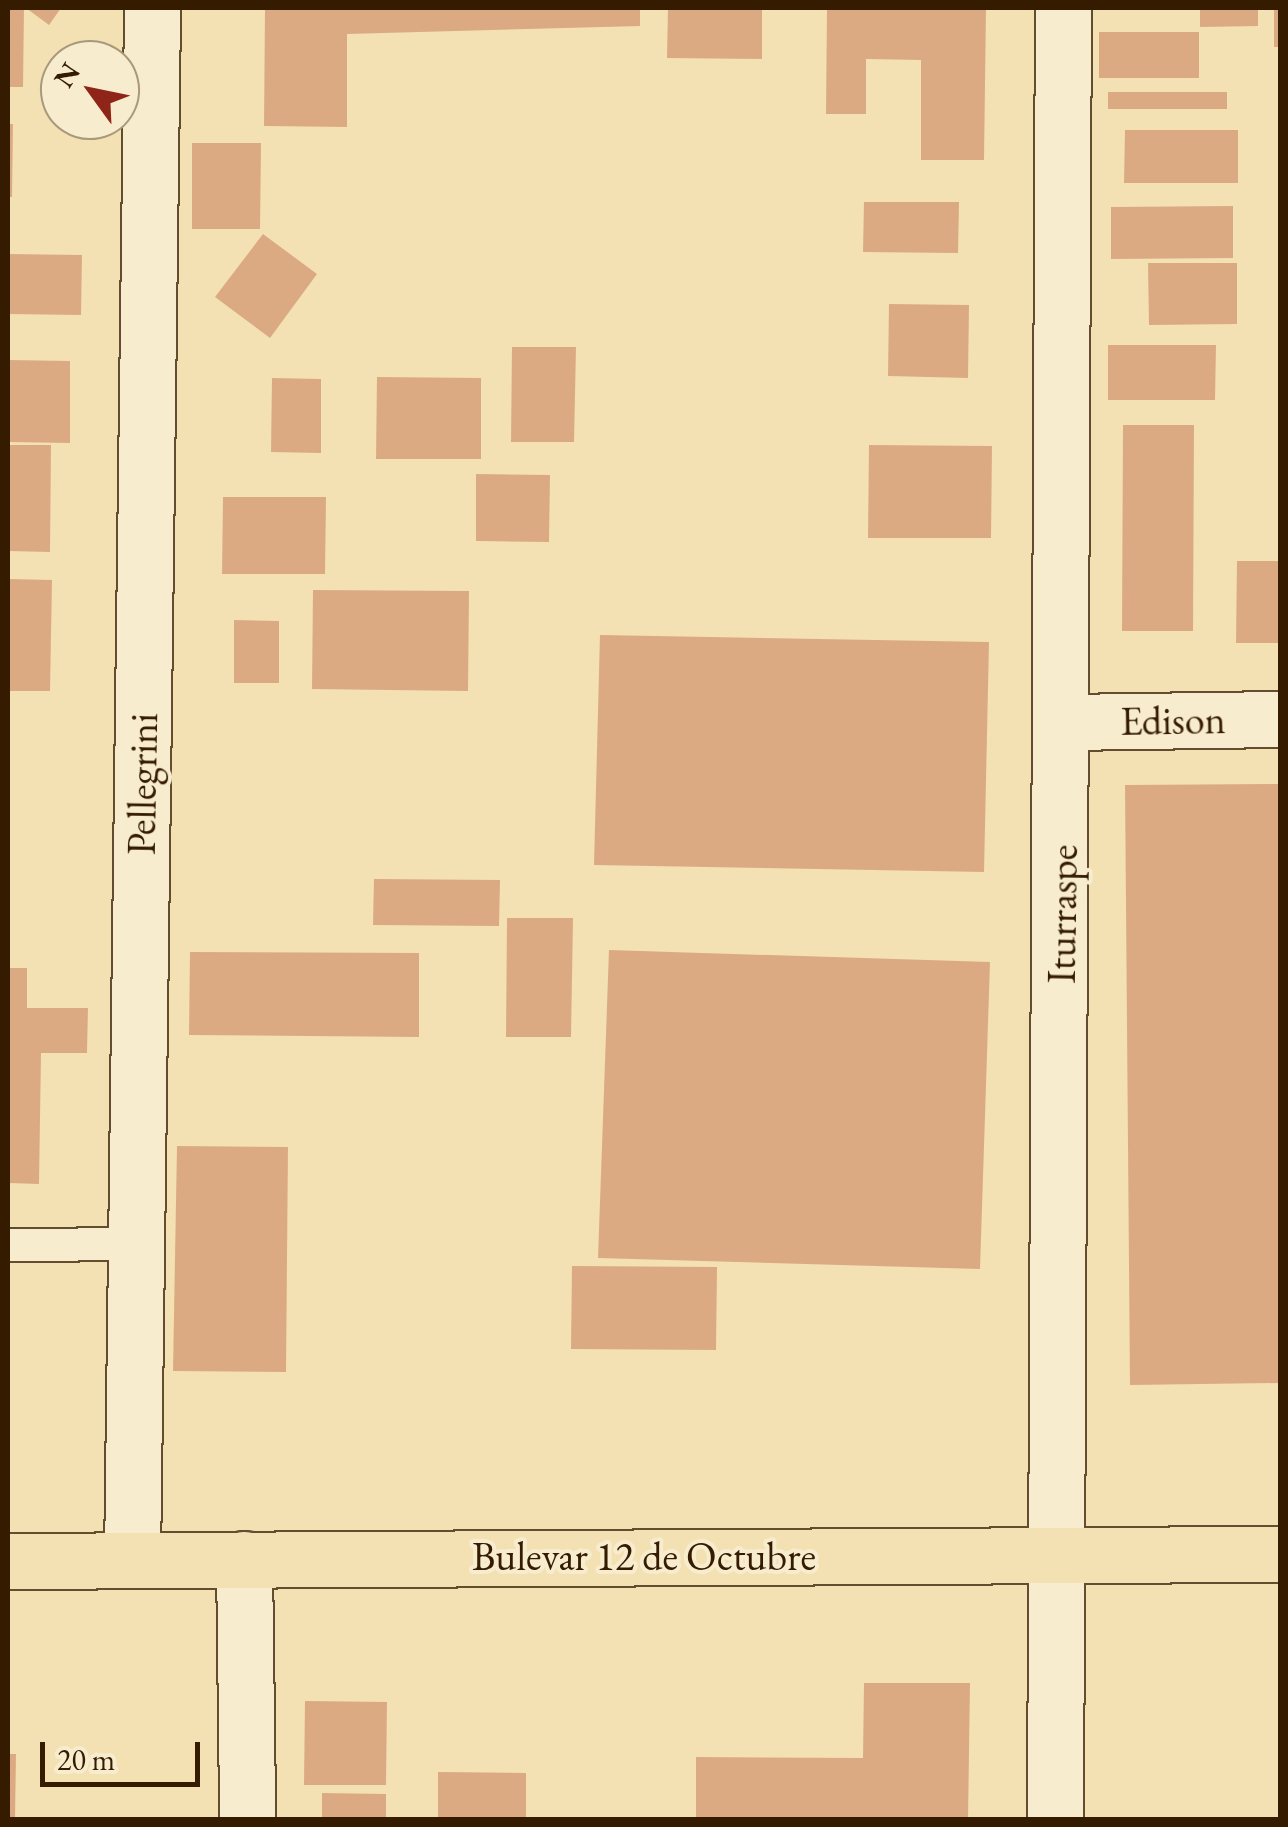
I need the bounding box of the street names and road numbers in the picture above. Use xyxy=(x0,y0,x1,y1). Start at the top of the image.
street label: Edison xyxy=(1120,695,1226,745)
street label: Pellegrini xyxy=(117,713,167,855)
street label: Iturraspe xyxy=(1037,844,1087,984)
street label: Bulevar 12 de Octubre xyxy=(472,1532,816,1580)

